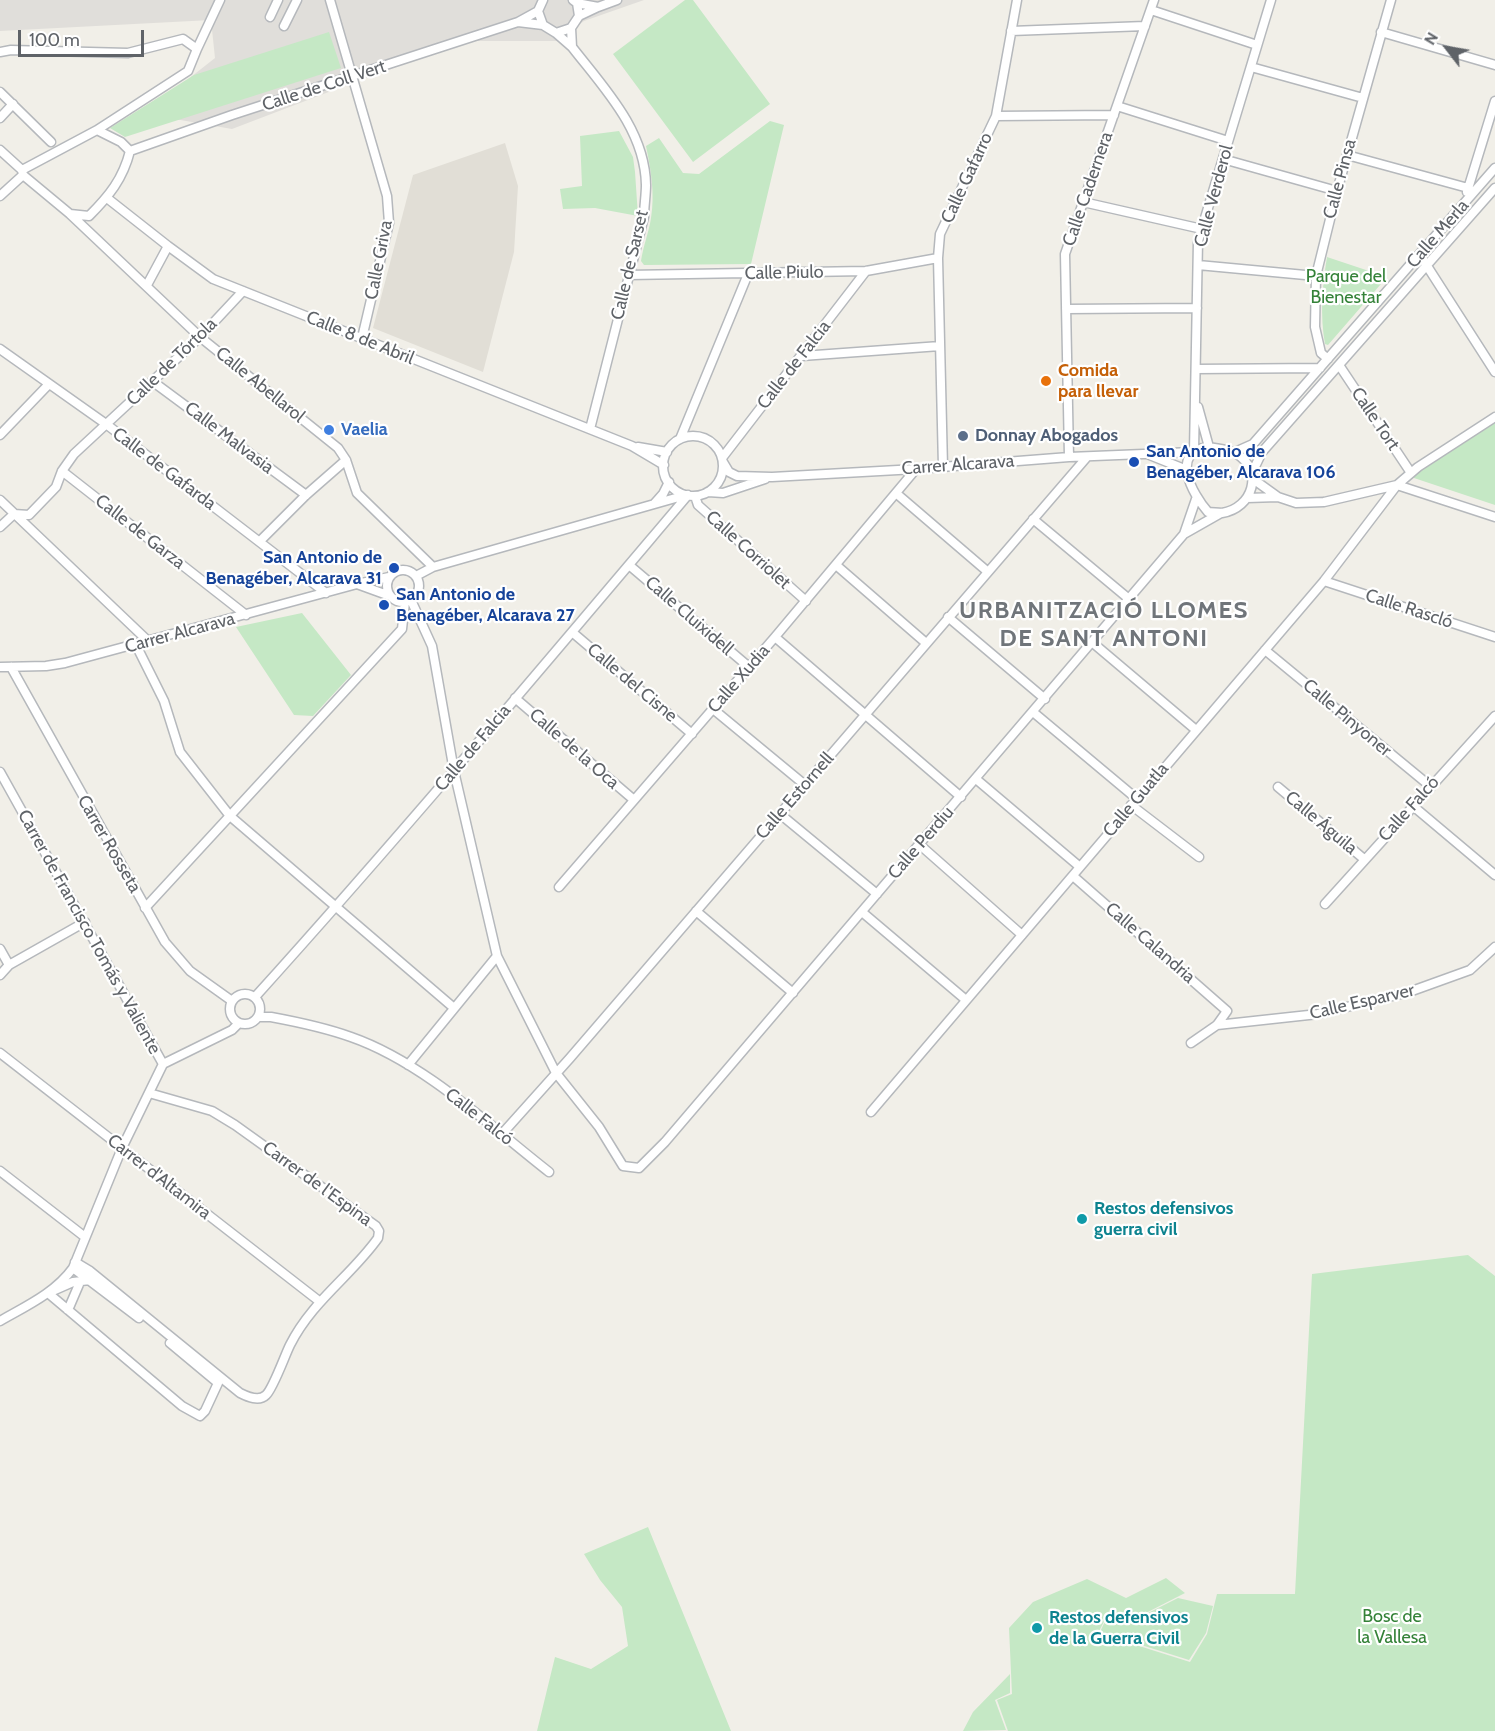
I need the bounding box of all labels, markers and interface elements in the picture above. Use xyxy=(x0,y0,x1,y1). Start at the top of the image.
scale bar xyxy=(21,18,147,56)
north arrow xyxy=(1417,18,1477,78)
text: 100 m xyxy=(29,29,80,51)
text: N xyxy=(1420,29,1442,48)
street label: Calle de Coll Vert xyxy=(259,56,389,116)
street label: Calle Gafarro xyxy=(937,129,997,227)
street label: Calle Cadernera xyxy=(1058,129,1118,249)
street label: Calle Pinsa xyxy=(1319,137,1361,221)
street label: Calle Verderol xyxy=(1190,143,1238,249)
street label: Calle Merla xyxy=(1402,195,1474,273)
street label: Calle de Sarset xyxy=(607,208,653,322)
street label: Calle Griva xyxy=(361,219,397,301)
street label: Calle Piulo xyxy=(744,262,824,284)
park label: Parque del Bienestar xyxy=(1306,266,1386,308)
street label: Calle 8 de Abril xyxy=(303,307,417,369)
street label: Calle de Tórtola xyxy=(122,314,222,410)
street label: Calle de Falcia xyxy=(753,316,835,414)
street label: Calle Abellarol xyxy=(211,342,309,428)
place label: Comida para llevar xyxy=(1058,360,1138,403)
marker: Comida para llevar xyxy=(1039,374,1053,388)
street label: Calle Tort xyxy=(1346,383,1404,455)
street label: Calle Malvasia xyxy=(180,397,278,479)
place label: Vaelia xyxy=(341,419,388,441)
street label: Calle de Gafarda xyxy=(108,423,220,515)
marker: Vaelia xyxy=(322,423,336,437)
place label: Donnay Abogados xyxy=(975,425,1118,447)
marker: Donnay Abogados xyxy=(956,429,970,443)
place label: San Antonio de Benagéber, Alcarava 106 xyxy=(1146,441,1336,484)
street label: Carrer Alcarava xyxy=(901,450,1015,480)
marker: San Antonio de Benagéber, Alcarava 106 xyxy=(1127,455,1141,469)
street label: Calle de Garza xyxy=(91,490,189,574)
street label: Calle Corriolet xyxy=(701,506,795,594)
place label: San Antonio de Benagéber, Alcarava 31 xyxy=(206,547,382,590)
marker: San Antonio de Benagéber, Alcarava 31 xyxy=(387,561,401,575)
street label: Calle Cluixidell xyxy=(640,572,738,660)
place label: San Antonio de Benagéber, Alcarava 27 xyxy=(396,584,575,626)
street label: Calle Rascló xyxy=(1363,585,1455,633)
district label: URBANITZACIÓ LLOMES DE SANT ANTONI xyxy=(959,597,1249,653)
marker: San Antonio de Benagéber, Alcarava 27 xyxy=(377,598,391,612)
street label: Carrer Alcarava xyxy=(123,608,237,658)
street label: Calle del Cisne xyxy=(583,639,681,727)
street label: Calle Xudia xyxy=(703,640,775,718)
street label: Calle Pinyoner xyxy=(1298,675,1396,761)
street label: Calle de Falcia xyxy=(431,700,515,796)
street label: Calle de la Oca xyxy=(525,704,623,794)
street label: Calle Estornell xyxy=(751,748,839,844)
street label: Calle Guatla xyxy=(1099,759,1173,841)
street label: Calle Falcó xyxy=(1374,772,1444,846)
street label: Calle Águila xyxy=(1281,787,1361,859)
street label: Carrer Rosseta xyxy=(72,791,146,897)
street label: Calle Perdiu xyxy=(884,802,958,884)
street label: Carrer de Francisco Tomás y Valiente xyxy=(13,806,165,1058)
street label: Calle Calandria xyxy=(1101,898,1199,988)
street label: Calle Esparver xyxy=(1308,979,1416,1025)
street label: Calle Falcó xyxy=(441,1084,517,1150)
street label: Carrer d'Altamira xyxy=(103,1130,215,1224)
street label: Carrer de l'Espina xyxy=(258,1137,376,1231)
place label: Restos defensivos guerra civil xyxy=(1094,1198,1233,1240)
marker: Restos defensivos guerra civil xyxy=(1075,1212,1089,1226)
park label: Bosc de la Vallesa xyxy=(1357,1606,1427,1648)
place label: Restos defensivos de la Guerra Civil xyxy=(1049,1607,1188,1650)
marker: Restos defensivos de la Guerra Civil xyxy=(1030,1621,1044,1635)

